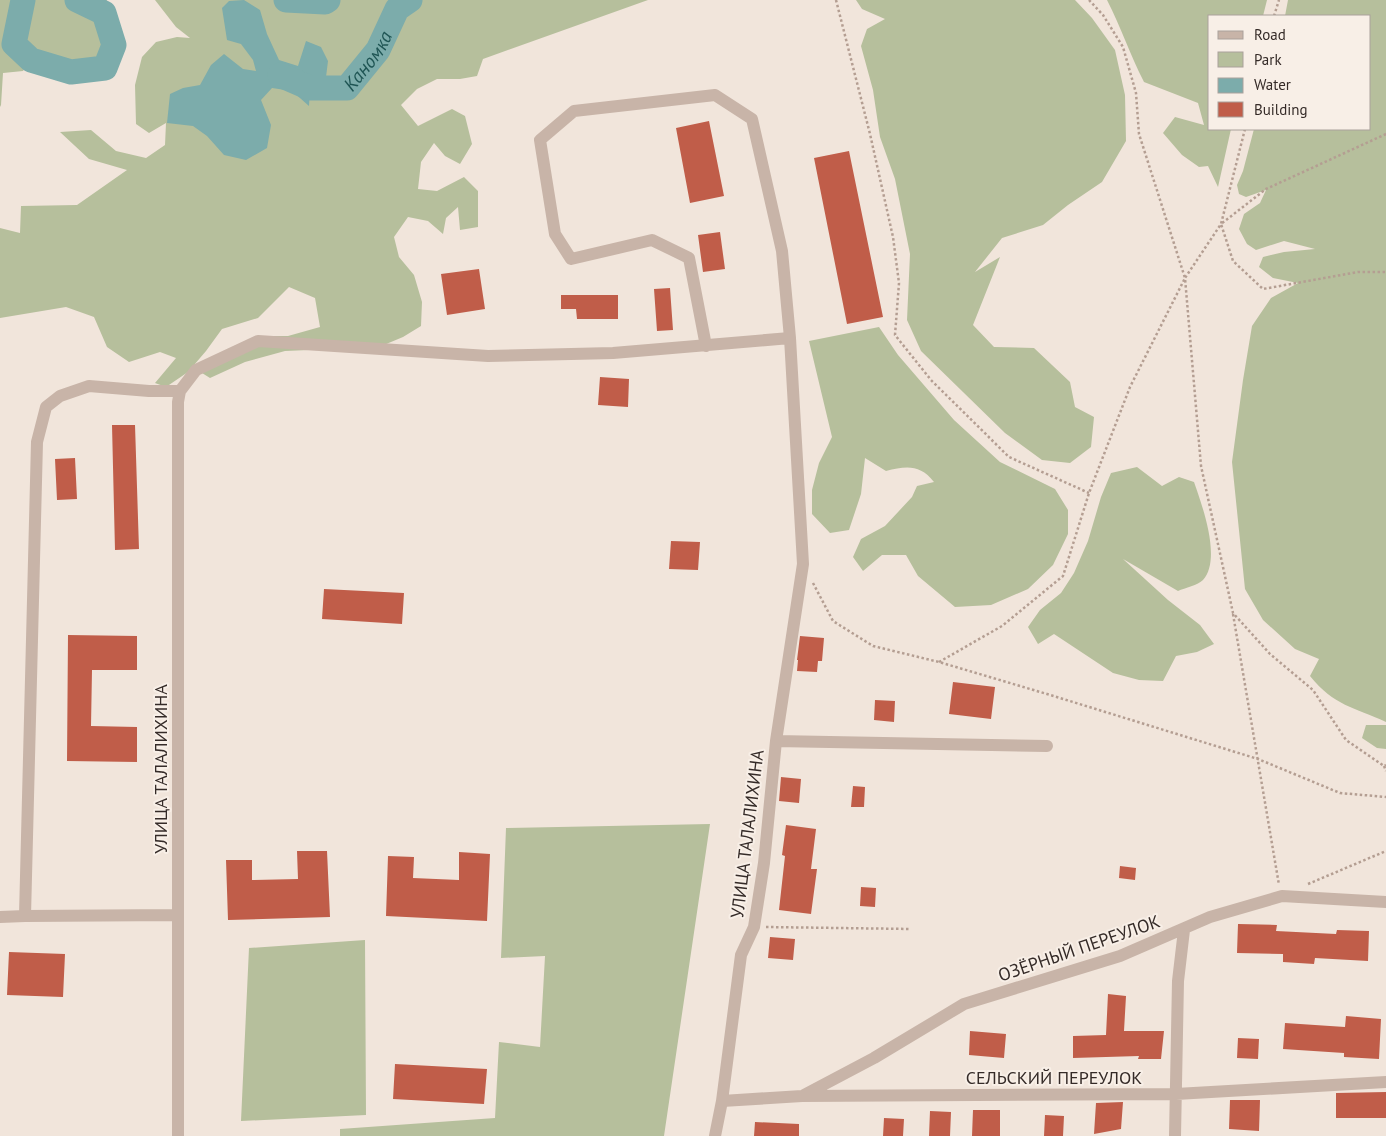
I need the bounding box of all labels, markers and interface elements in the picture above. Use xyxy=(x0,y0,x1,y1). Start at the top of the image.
legend xyxy=(1208,15,1371,130)
text: Road xyxy=(1254,25,1286,44)
water label: Каномка xyxy=(338,27,397,96)
text: Park xyxy=(1254,50,1282,69)
text: Water xyxy=(1254,75,1291,94)
text: Building xyxy=(1254,100,1308,119)
street label: УЛИЦА ТАЛАЛИХИНА xyxy=(149,684,172,854)
street label: УЛИЦА ТАЛАЛИХИНА xyxy=(725,748,769,920)
street label: ОЗЁРНЫЙ ПЕРЕУЛОК xyxy=(995,909,1163,987)
street label: СЕЛЬСКИЙ ПЕРЕУЛОК xyxy=(966,1066,1142,1089)

